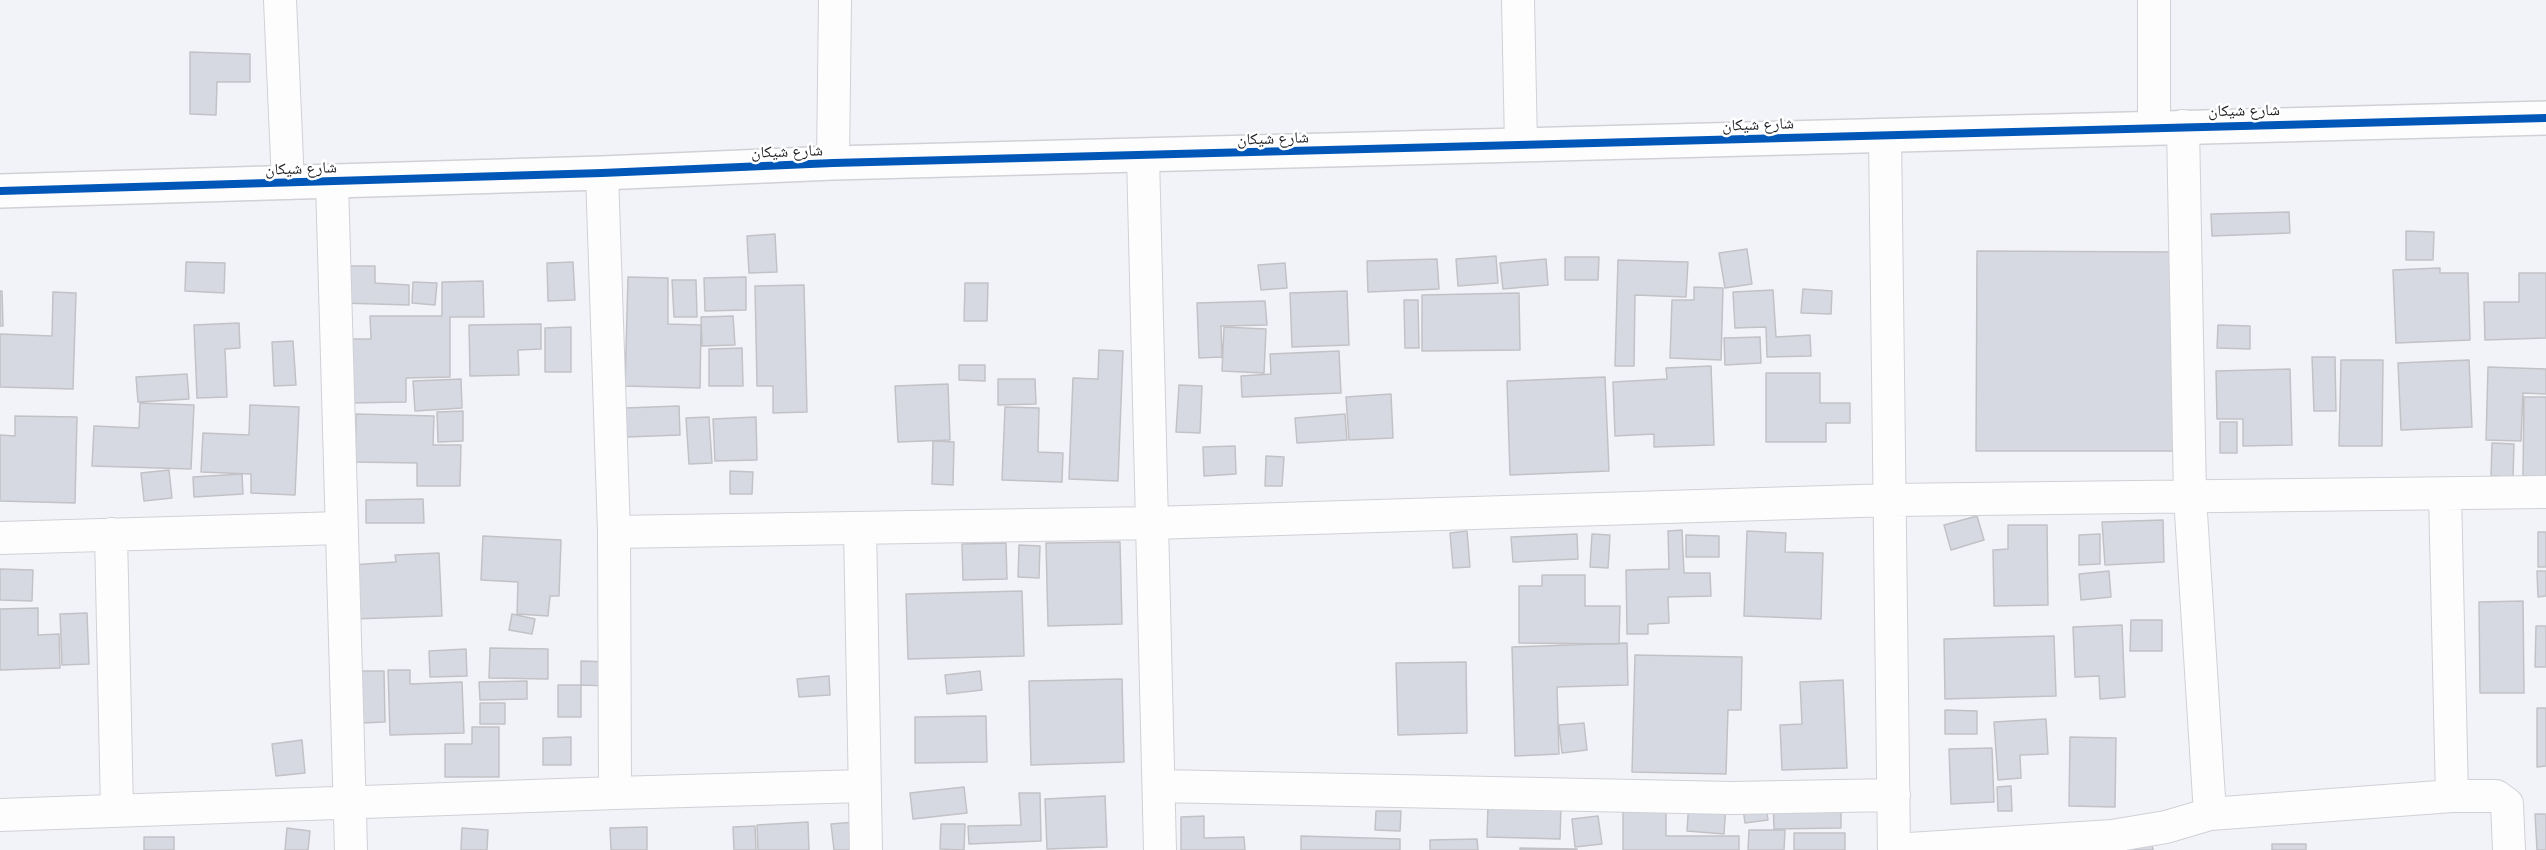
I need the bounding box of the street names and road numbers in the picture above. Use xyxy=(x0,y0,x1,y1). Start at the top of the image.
street label: شارع شيكان xyxy=(2208,101,2280,121)
street label: شارع شيكان xyxy=(1722,114,1794,136)
street label: شارع شيكان xyxy=(1237,128,1309,150)
street label: شارع شيكان xyxy=(751,141,823,163)
street label: شارع شيكان xyxy=(265,158,337,180)

